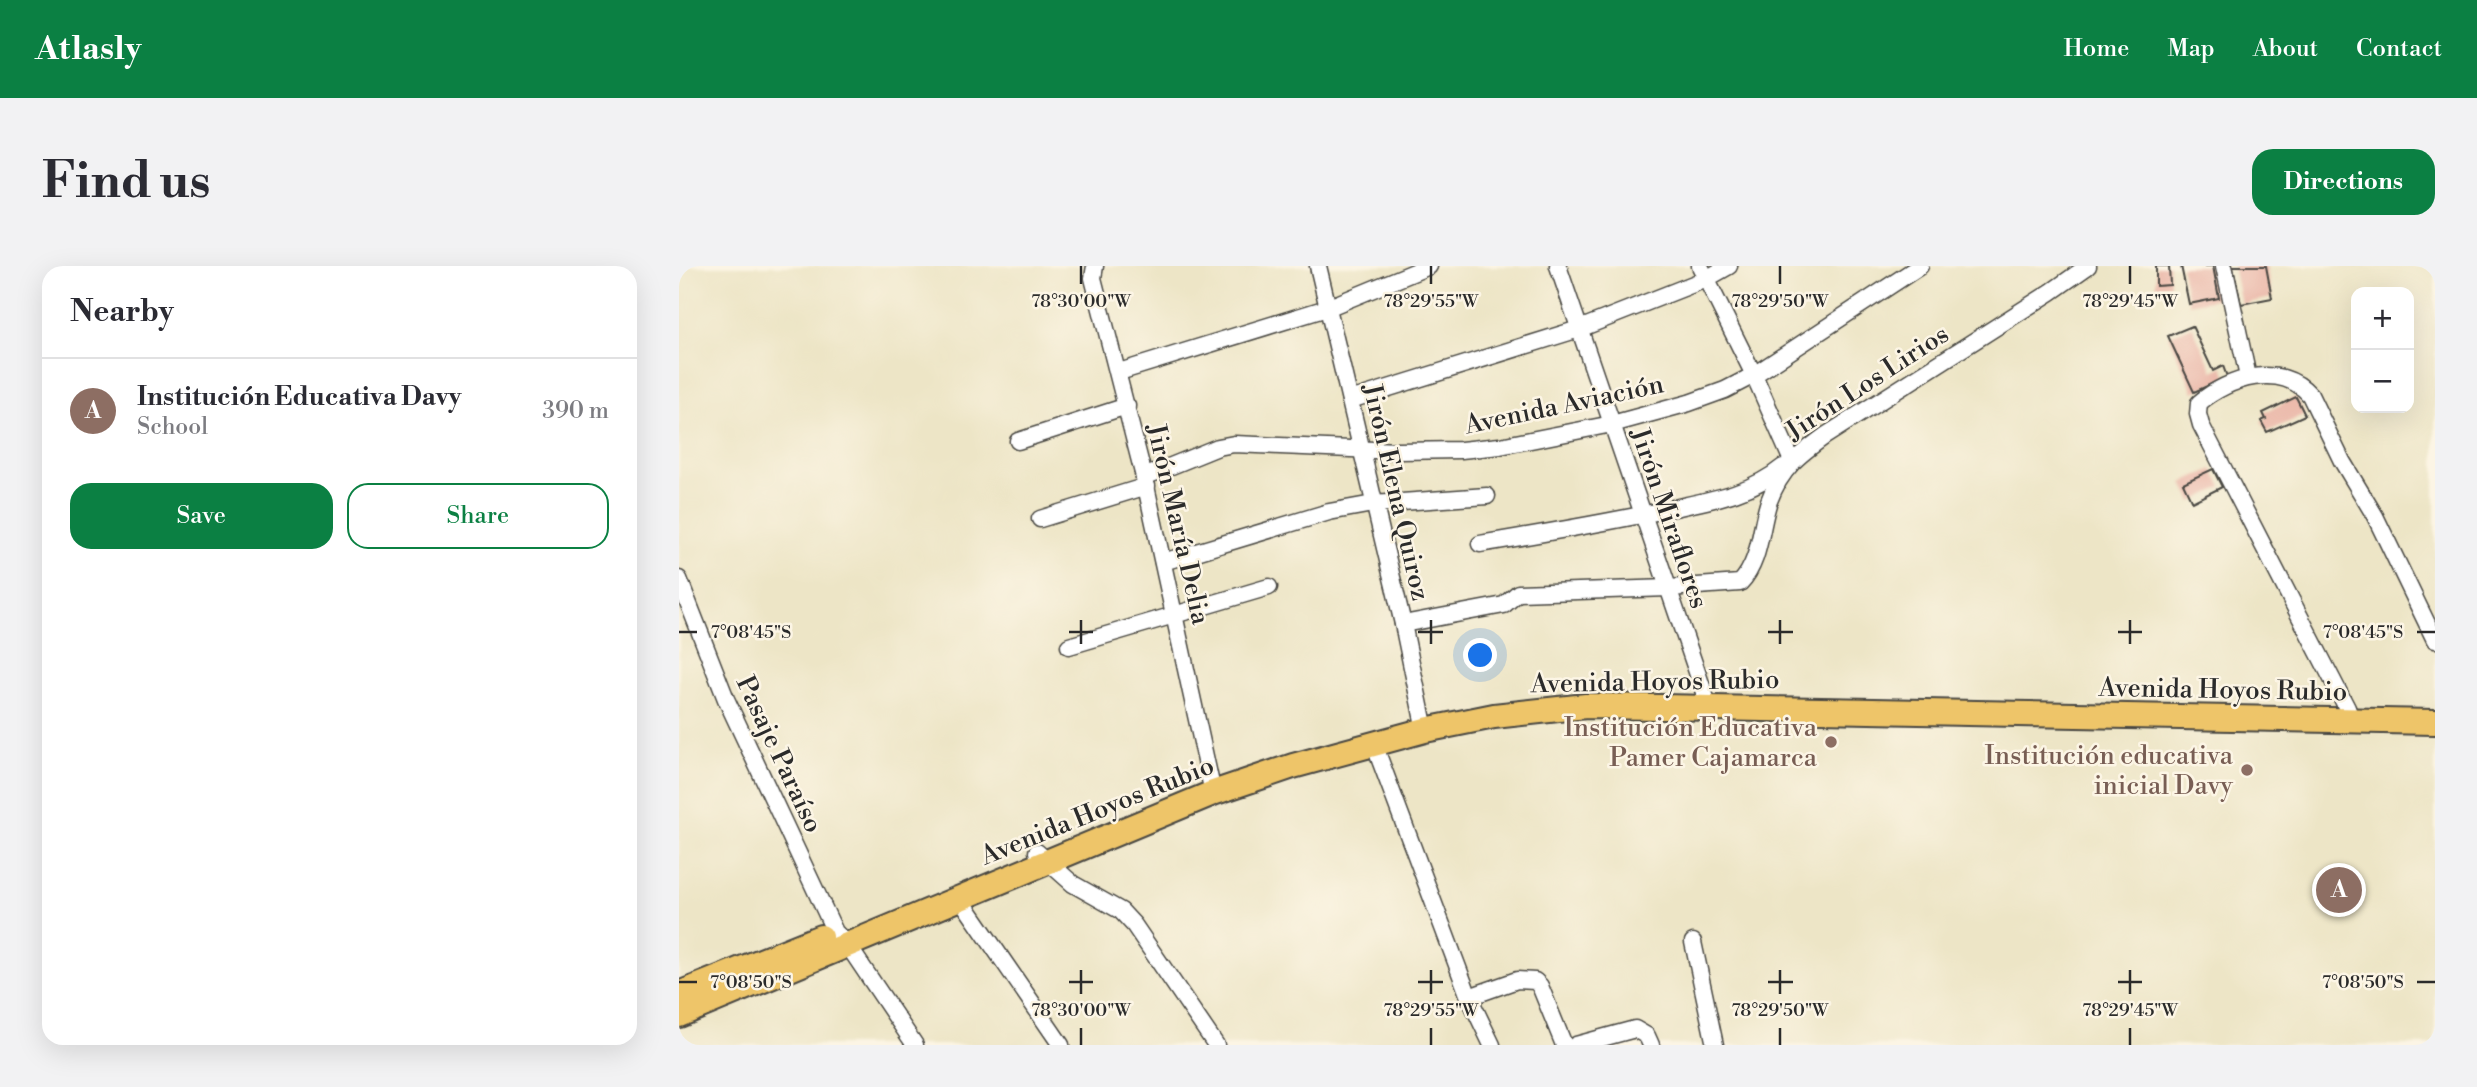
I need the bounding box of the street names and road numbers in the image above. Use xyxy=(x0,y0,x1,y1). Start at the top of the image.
street label: Jirón Los Lirios xyxy=(1779,318,1955,448)
street label: Avenida Aviación xyxy=(1461,368,1667,442)
street label: Jirón Elena Quiroz xyxy=(1355,380,1437,604)
street label: Jirón María Delia xyxy=(1139,420,1217,628)
street label: Jirón Miraflores xyxy=(1623,423,1715,613)
street label: Avenida Hoyos Rubio xyxy=(1529,664,1780,700)
street label: Pasaje Paraíso xyxy=(729,671,829,838)
street label: Avenida Hoyos Rubio xyxy=(2097,672,2348,708)
street label: Avenida Hoyos Rubio xyxy=(975,749,1219,873)

